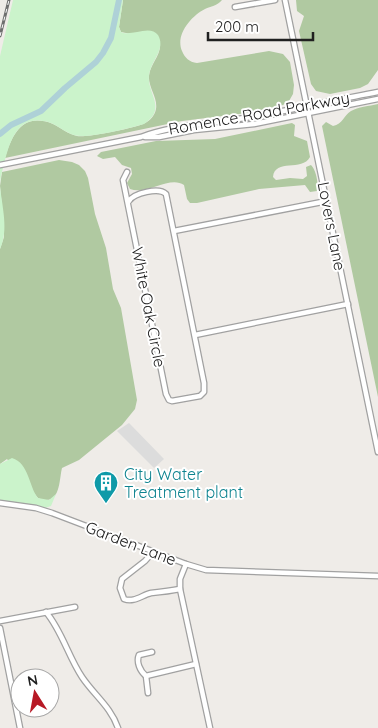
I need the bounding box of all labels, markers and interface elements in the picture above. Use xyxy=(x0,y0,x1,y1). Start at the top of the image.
scale bar xyxy=(208,10,313,42)
text: 200 m xyxy=(215,17,259,36)
street label: Romence Road Parkway xyxy=(167,87,351,139)
street label: Lovers Lane xyxy=(314,180,350,272)
street label: White Oak Circle xyxy=(128,245,170,369)
place label: City Water Treatment plant xyxy=(124,464,243,502)
building icon: City Water Treatment plant xyxy=(93,470,119,504)
street label: Garden Lane xyxy=(83,517,179,569)
north arrow xyxy=(10,668,60,718)
text: N xyxy=(26,670,39,690)

